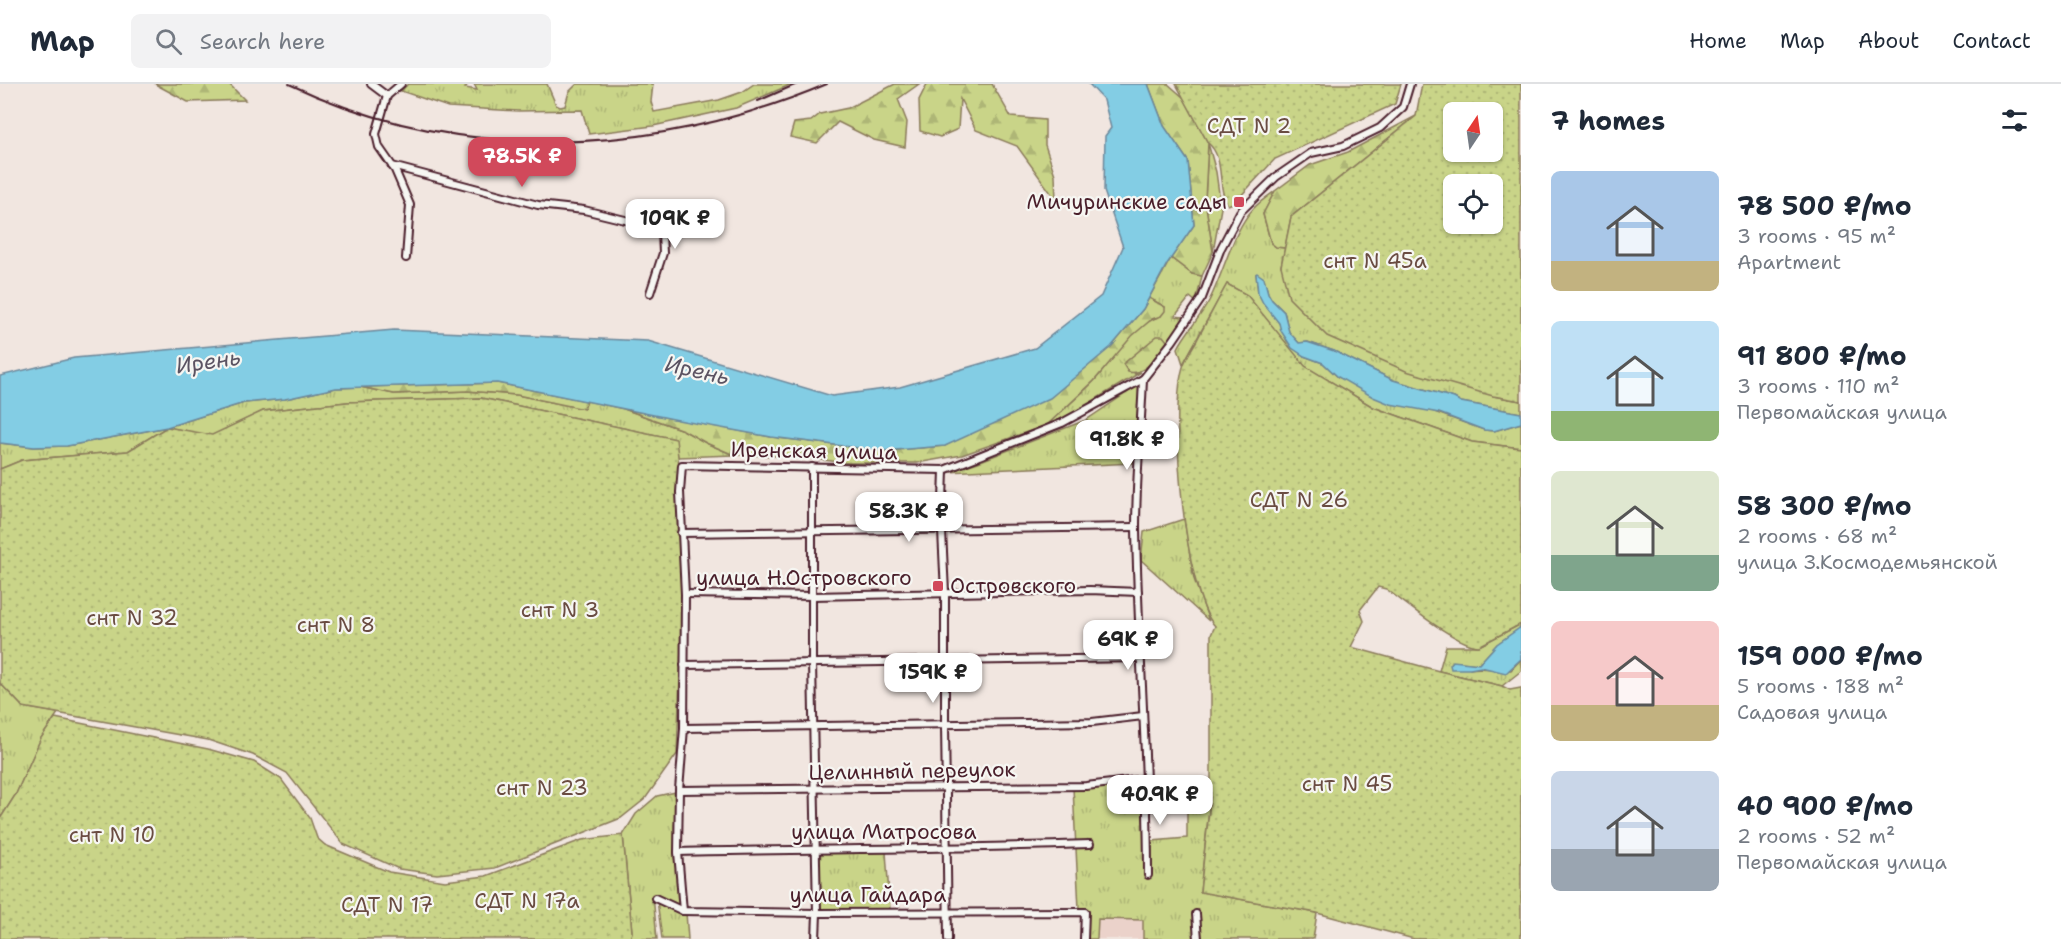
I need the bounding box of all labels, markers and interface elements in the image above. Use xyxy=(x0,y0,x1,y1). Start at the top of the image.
search box xyxy=(131,14,551,68)
text: Map xyxy=(30,22,95,60)
icon: search xyxy=(152,25,185,58)
text: Search here xyxy=(200,27,325,56)
text: Home xyxy=(1689,27,1747,55)
text: Map xyxy=(1780,27,1825,55)
text: About xyxy=(1858,27,1919,55)
text: Contact xyxy=(1952,27,2031,55)
north arrow xyxy=(1443,102,1503,162)
map controls xyxy=(1443,102,1503,234)
text: 7 homes xyxy=(1551,103,1665,138)
icon: filters xyxy=(1998,104,2031,137)
park label: СДТ N 2 xyxy=(1207,112,1291,140)
pin: 78.5K ₽ xyxy=(467,137,577,188)
text: 78.5K ₽ xyxy=(482,143,562,169)
button: locate xyxy=(1443,174,1503,234)
place label: Мичуринские сады xyxy=(1026,188,1227,216)
text: 78 500 ₽/mo xyxy=(1737,188,1912,223)
marker: Мичуринские сады xyxy=(1232,195,1246,209)
icon: home xyxy=(1599,195,1671,267)
pin: 109K ₽ xyxy=(626,199,724,250)
text: 109K ₽ xyxy=(640,205,710,231)
text: 3 rooms · 95 m² xyxy=(1737,223,1896,249)
park label: снт N 45а xyxy=(1323,247,1427,275)
text: Apartment xyxy=(1737,249,1841,275)
text: 91 800 ₽/mo xyxy=(1737,338,1907,373)
water label: Ирень xyxy=(174,343,242,380)
icon: home xyxy=(1599,345,1671,417)
water label: Ирень xyxy=(662,349,732,392)
text: 3 rooms · 110 m² xyxy=(1737,373,1900,399)
text: Первомайская улица xyxy=(1737,399,1947,425)
pin: 91.8K ₽ xyxy=(1072,420,1182,471)
text: 91.8K ₽ xyxy=(1089,426,1165,452)
street label: Иренская улица xyxy=(730,436,898,466)
park label: СДТ N 26 xyxy=(1250,486,1348,514)
text: 58 300 ₽/mo xyxy=(1737,488,1912,523)
pin: 58.3K ₽ xyxy=(854,492,964,543)
icon: home xyxy=(1599,495,1671,567)
text: 58.3K ₽ xyxy=(869,498,949,524)
text: 2 rooms · 68 m² xyxy=(1737,523,1897,549)
text: улица З.Космодемьянской xyxy=(1737,549,1998,575)
street label: улица Н.Островского xyxy=(696,564,912,592)
place label: Островского xyxy=(950,572,1076,600)
marker: Островского xyxy=(931,579,945,593)
park label: снт N 3 xyxy=(521,596,599,624)
park label: снт N 32 xyxy=(86,604,178,632)
park label: снт N 8 xyxy=(297,611,375,639)
pin: 69K ₽ xyxy=(1086,620,1170,671)
text: 69K ₽ xyxy=(1097,626,1159,652)
text: 159 000 ₽/mo xyxy=(1737,638,1923,673)
icon: home xyxy=(1599,645,1671,717)
pin: 159K ₽ xyxy=(884,653,982,704)
text: 159K ₽ xyxy=(898,659,968,685)
text: 5 rooms · 188 m² xyxy=(1737,673,1904,699)
text: Садовая улица xyxy=(1737,699,1887,725)
street label: Целинный переулок xyxy=(808,755,1016,787)
park label: снт N 45 xyxy=(1302,770,1392,798)
park label: снт N 23 xyxy=(496,774,588,802)
pin: 40.9K ₽ xyxy=(1105,775,1215,826)
text: 40.9K ₽ xyxy=(1121,781,1199,807)
text: 40 900 ₽/mo xyxy=(1737,788,1914,823)
icon: home xyxy=(1599,795,1671,867)
street label: улица Матросова xyxy=(791,818,977,846)
park label: снт N 10 xyxy=(69,821,155,849)
text: 2 rooms · 52 m² xyxy=(1737,823,1895,849)
text: Первомайская улица xyxy=(1737,849,1947,875)
street label: улица Гайдара xyxy=(790,881,946,909)
park label: СДТ N 17а xyxy=(474,887,580,915)
park label: СДТ N 17 xyxy=(341,891,433,919)

